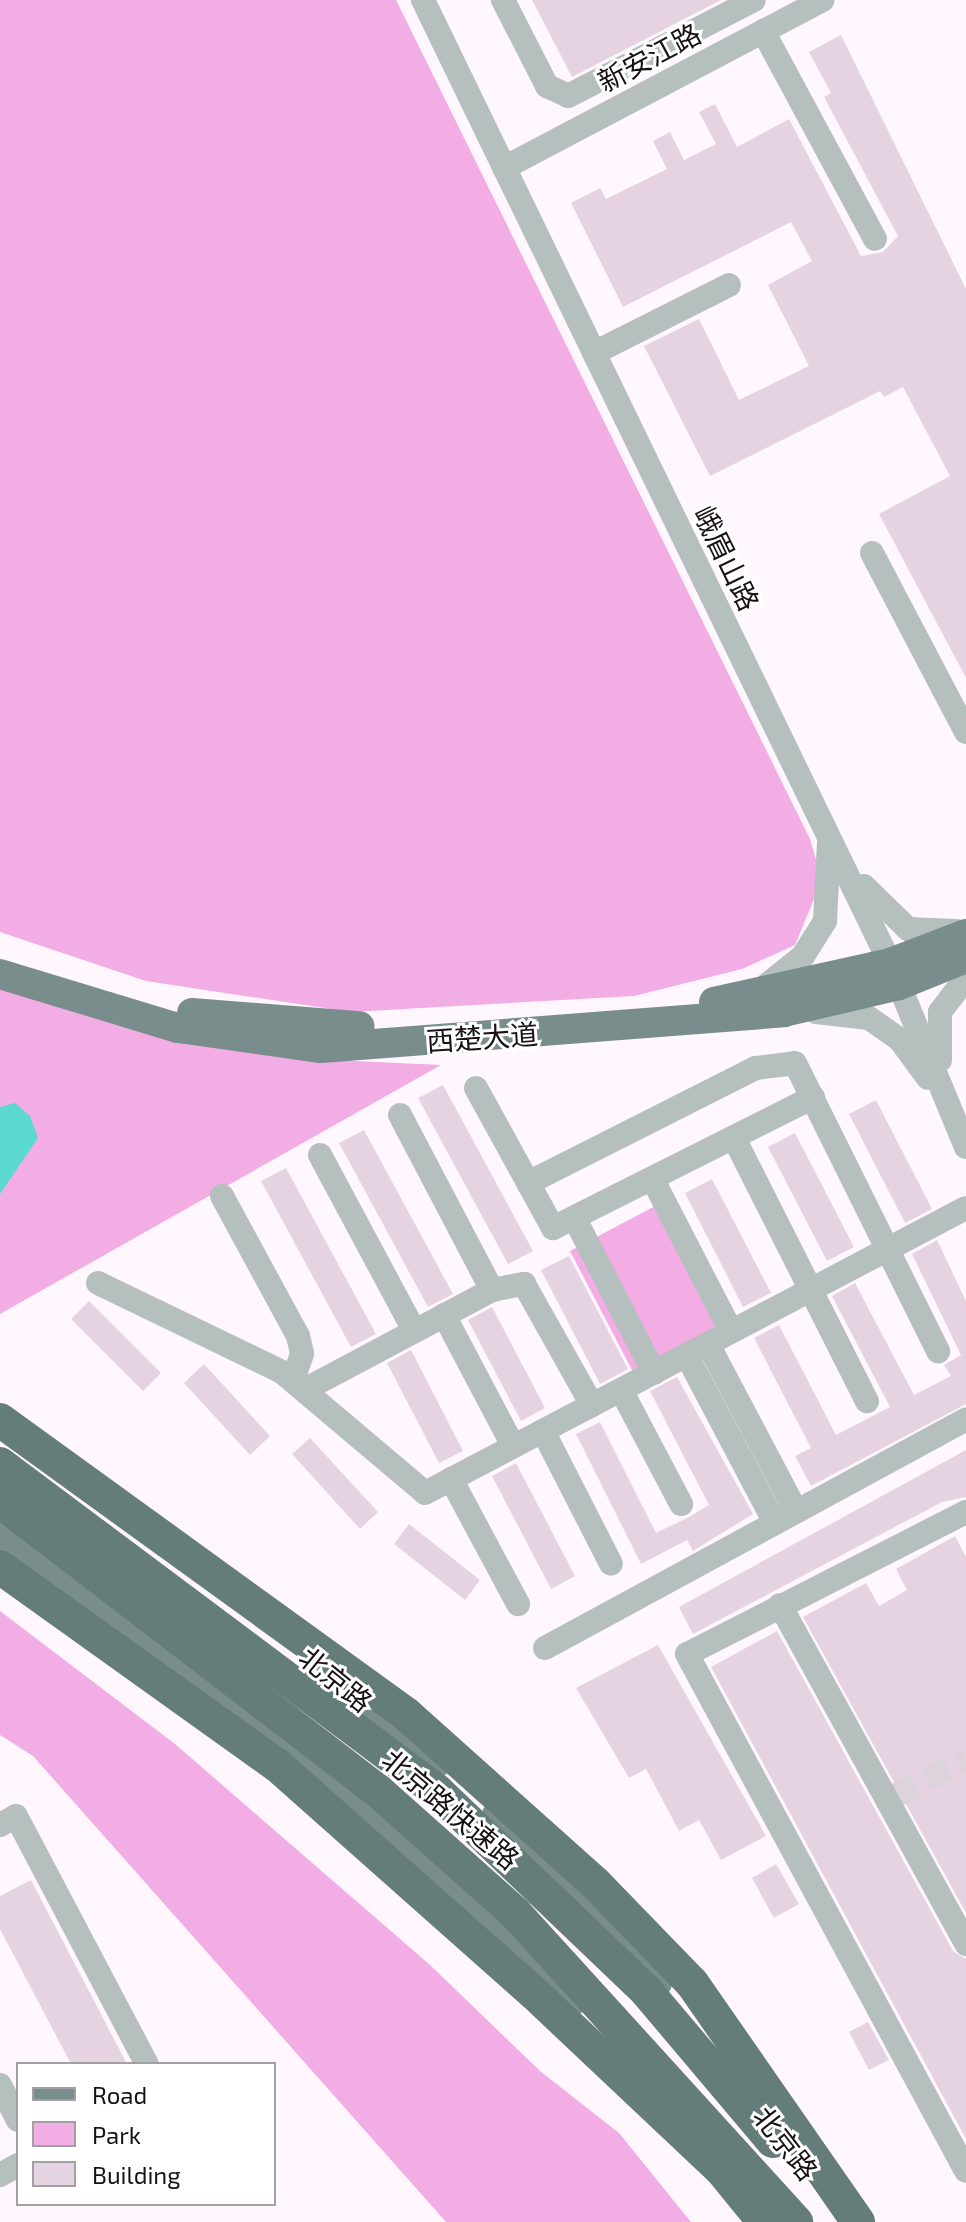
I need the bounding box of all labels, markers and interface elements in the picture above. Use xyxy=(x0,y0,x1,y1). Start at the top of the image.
street label: 新安江路 xyxy=(592,16,706,98)
street label: 峨眉山路 xyxy=(687,500,767,616)
street label: 西楚大道 xyxy=(425,1016,539,1058)
street label: 北京路 xyxy=(293,1640,379,1718)
street label: 北京路快速路 xyxy=(376,1742,526,1876)
legend xyxy=(16,2062,276,2206)
text: Road xyxy=(92,2080,147,2109)
street label: 北京路 xyxy=(747,2100,825,2186)
text: Park xyxy=(92,2120,141,2149)
text: Building xyxy=(92,2160,181,2189)

